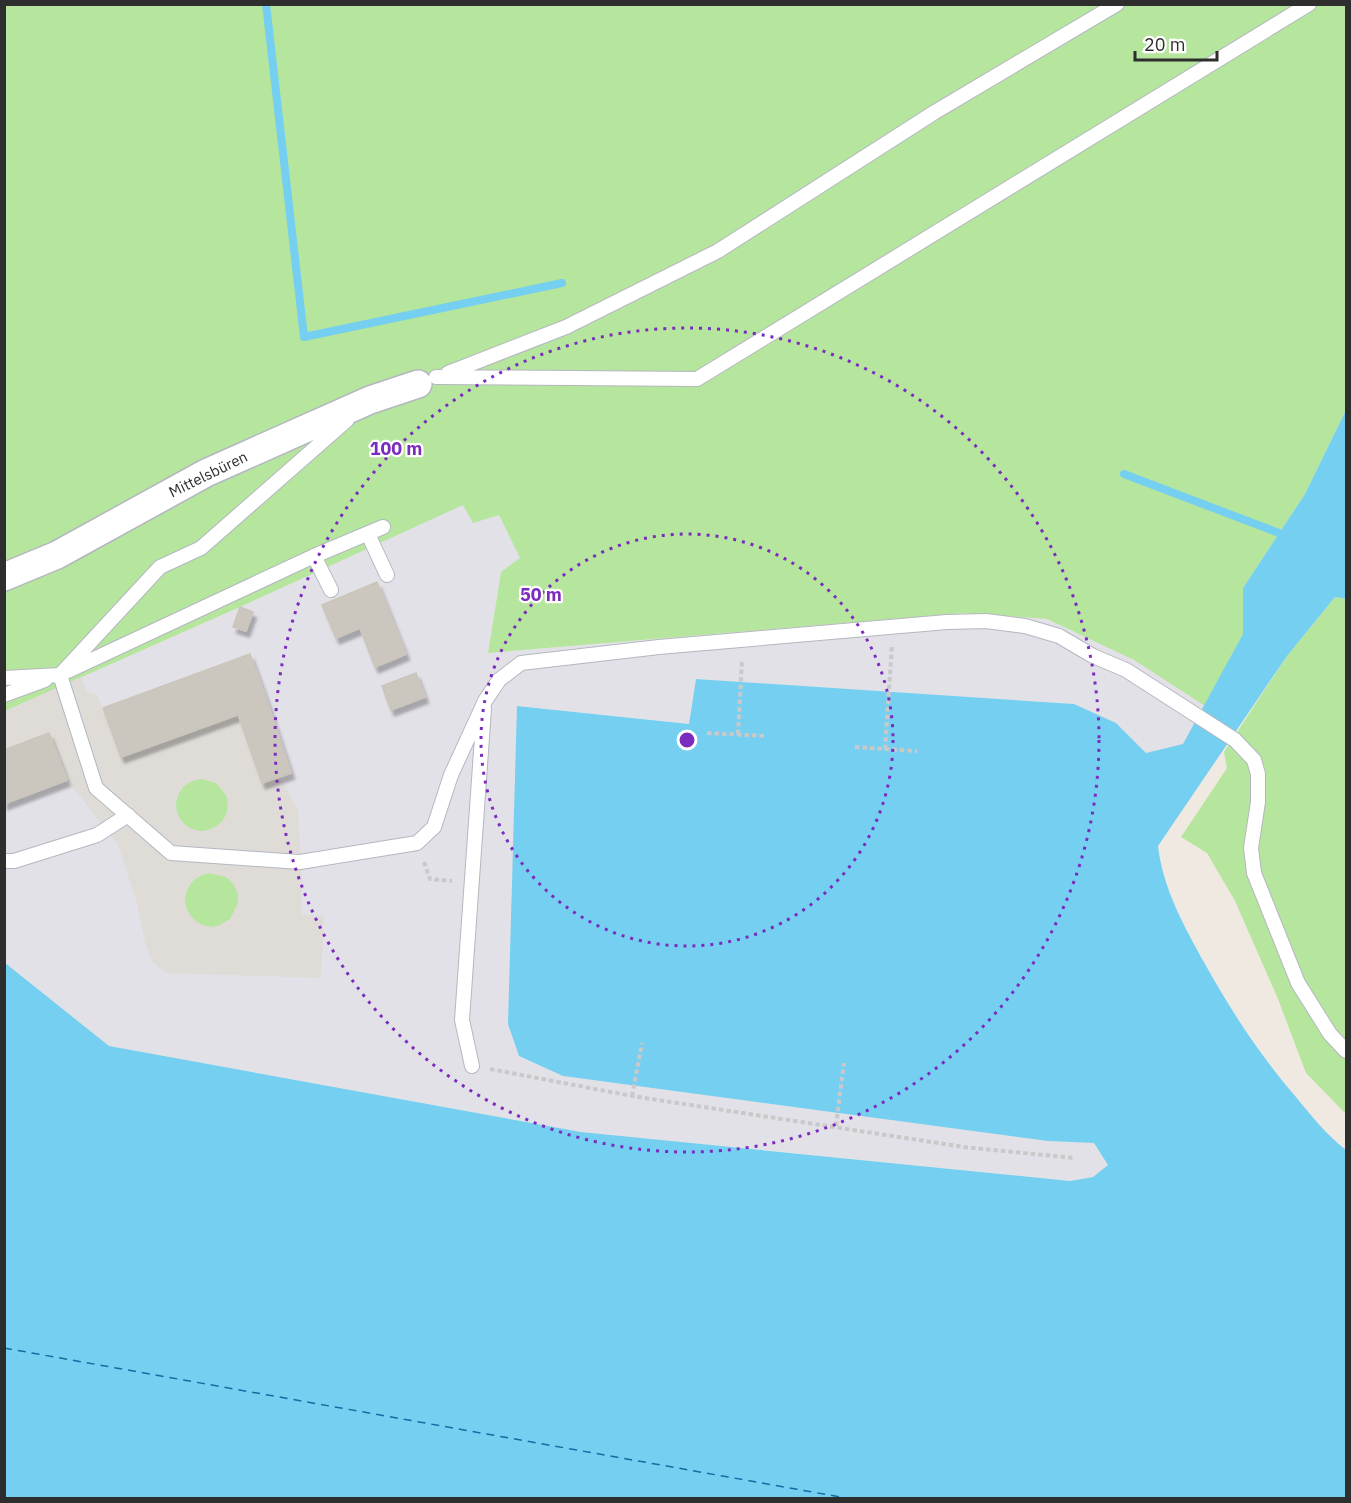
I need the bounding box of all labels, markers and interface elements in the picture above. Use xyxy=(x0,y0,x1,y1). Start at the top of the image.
scale bar xyxy=(1135,24,1218,62)
text: 20 m xyxy=(1144,33,1186,56)
text: 100 m xyxy=(370,437,422,460)
street label: Mittelsbüren xyxy=(166,447,250,501)
text: 50 m xyxy=(520,583,562,606)
centre of rings xyxy=(677,730,697,750)

